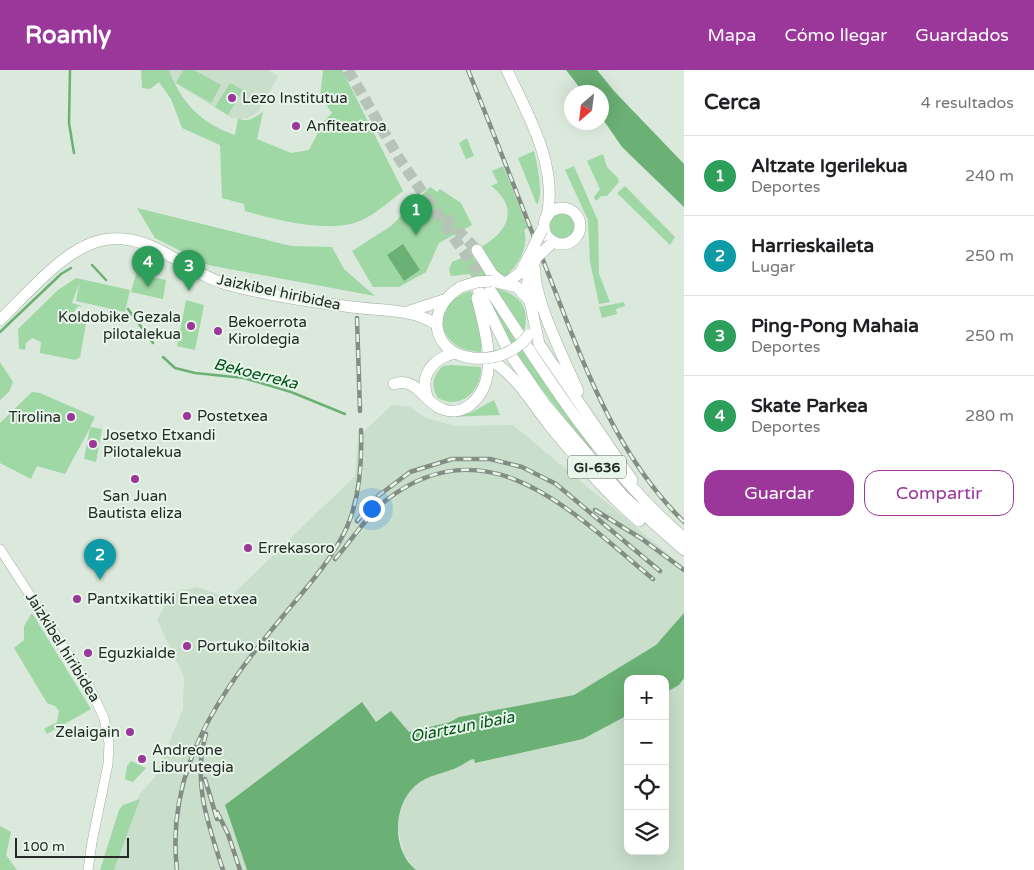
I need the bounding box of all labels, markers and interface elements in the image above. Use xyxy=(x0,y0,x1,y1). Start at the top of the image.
text: Roamly xyxy=(25,21,111,50)
text: Mapa xyxy=(707,24,756,46)
text: Cómo llegar xyxy=(784,24,887,46)
text: Guardados xyxy=(915,24,1009,46)
north arrow xyxy=(564,85,609,130)
place label: Lezo Institutua xyxy=(242,89,348,107)
text: Cerca xyxy=(704,90,761,115)
marker: Lezo Institutua xyxy=(226,92,238,104)
text: 4 resultados xyxy=(921,93,1014,113)
place label: Anfiteatroa xyxy=(306,117,387,135)
marker: Anfiteatroa xyxy=(290,120,302,132)
text: Altzate Igerilekua xyxy=(751,155,908,177)
text: 1 xyxy=(715,166,725,186)
text: 240 m xyxy=(965,166,1014,186)
text: Deportes xyxy=(751,177,820,197)
pin: 1 xyxy=(400,194,432,235)
text: Harrieskaileta xyxy=(751,235,874,257)
pin: 4 xyxy=(132,246,164,287)
text: 2 xyxy=(715,246,725,266)
text: 250 m xyxy=(965,246,1014,266)
pin: 3 xyxy=(173,250,205,291)
text: Lugar xyxy=(751,257,795,277)
street label: Jaizkibel hiribidea xyxy=(215,270,343,314)
place label: Koldobike Gezala pilotalekua xyxy=(58,308,181,343)
place label: Bekoerrota Kiroldegia xyxy=(228,313,307,348)
text: Ping-Pong Mahaia xyxy=(751,315,919,337)
marker: Koldobike Gezala pilotalekua xyxy=(185,320,197,332)
marker: Bekoerrota Kiroldegia xyxy=(212,325,224,337)
text: 3 xyxy=(715,326,725,346)
text: 250 m xyxy=(965,326,1014,346)
text: Deportes xyxy=(751,337,820,357)
water label: Bekoerreka xyxy=(212,354,301,394)
text: Skate Parkea xyxy=(751,395,868,417)
text: 4 xyxy=(715,406,725,426)
text: 280 m xyxy=(965,406,1014,426)
place label: Postetxea xyxy=(197,407,268,425)
place label: Tirolina xyxy=(9,408,61,426)
marker: Postetxea xyxy=(181,410,193,422)
marker: Tirolina xyxy=(65,411,77,423)
text: Deportes xyxy=(751,417,820,437)
place label: Josetxo Etxandi Pilotalekua xyxy=(103,426,215,461)
marker: Josetxo Etxandi Pilotalekua xyxy=(87,438,99,450)
road number: GI-636 xyxy=(568,456,626,478)
button: Guardar xyxy=(704,470,854,516)
button: Compartir xyxy=(864,470,1014,516)
marker: San Juan Bautista eliza xyxy=(129,473,141,485)
place label: San Juan Bautista eliza xyxy=(88,487,182,522)
your location xyxy=(359,496,385,522)
pin: 2 xyxy=(84,539,116,580)
place label: Errekasoro xyxy=(258,539,335,557)
marker: Errekasoro xyxy=(242,542,254,554)
street label: Jaizkibel hiribidea xyxy=(22,589,104,705)
place label: Pantxikattiki Enea etxea xyxy=(87,590,257,608)
marker: Pantxikattiki Enea etxea xyxy=(71,593,83,605)
place label: Portuko biltokia xyxy=(197,637,310,655)
marker: Portuko biltokia xyxy=(181,640,193,652)
place label: Eguzkialde xyxy=(98,644,175,662)
marker: Eguzkialde xyxy=(82,647,94,659)
map controls xyxy=(624,675,669,855)
button: + xyxy=(624,675,669,720)
water label: Oiartzun ibaia xyxy=(408,707,517,747)
button: − xyxy=(624,720,669,765)
place label: Zelaigain xyxy=(55,723,120,741)
marker: Zelaigain xyxy=(124,726,136,738)
place label: Andreone Liburutegia xyxy=(152,741,234,776)
marker: Andreone Liburutegia xyxy=(136,753,148,765)
button: locate xyxy=(624,765,669,810)
button: layers xyxy=(624,810,669,855)
scale bar xyxy=(15,835,129,858)
text: 100 m xyxy=(22,838,65,855)

